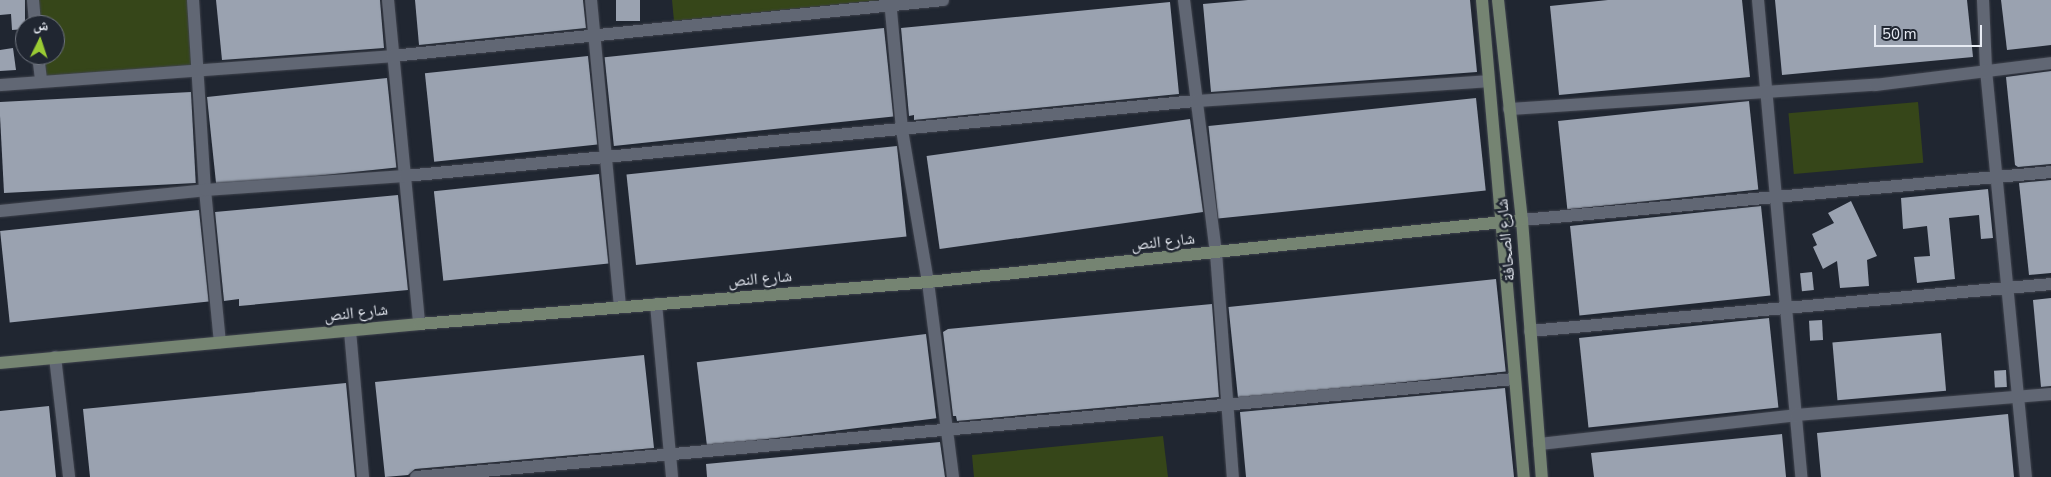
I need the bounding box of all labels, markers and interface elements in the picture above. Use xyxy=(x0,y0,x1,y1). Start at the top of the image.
north arrow xyxy=(15,15,65,65)
scale bar xyxy=(1876,15,1984,47)
text: ش xyxy=(33,16,49,36)
text: 50 m xyxy=(1882,24,1917,44)
street label: شارع الصحافة xyxy=(1493,198,1519,282)
street label: شارع النص xyxy=(1130,229,1196,255)
street label: شارع النص xyxy=(727,267,793,291)
street label: شارع النص xyxy=(323,300,389,326)

